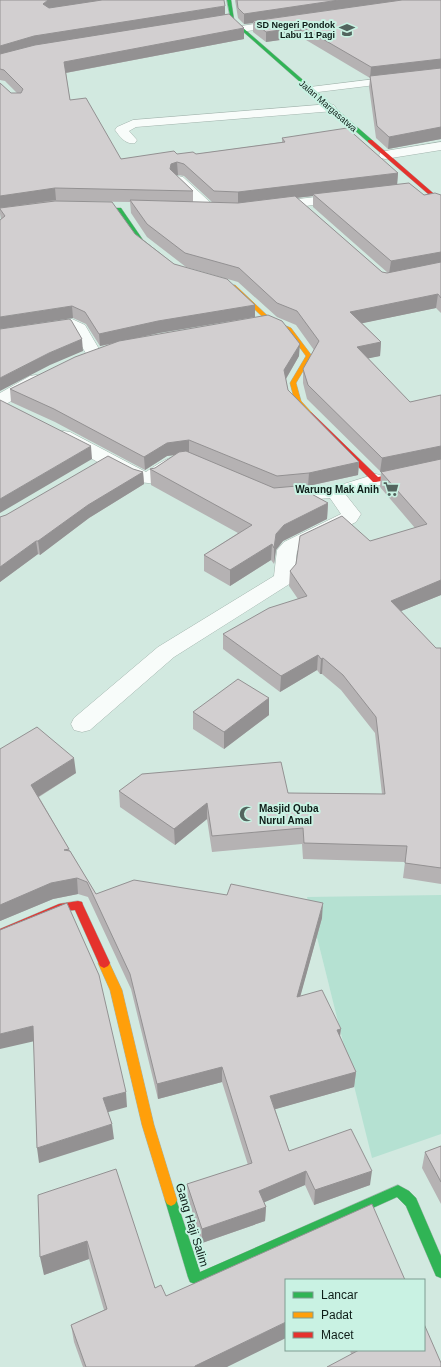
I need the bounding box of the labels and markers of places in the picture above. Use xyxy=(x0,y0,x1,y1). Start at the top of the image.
place label: SD Negeri Pondok Labu 11 Pagi xyxy=(256,20,336,40)
school or university icon: SD Negeri Pondok Labu 11 Pagi xyxy=(338,21,356,39)
supermarket icon: Warung Mak Anih xyxy=(382,480,400,498)
place label: Warung Mak Anih xyxy=(295,484,379,495)
place label: Masjid Quba Nurul Amal xyxy=(259,803,319,826)
mosque icon: Masjid Quba Nurul Amal xyxy=(238,805,256,823)

